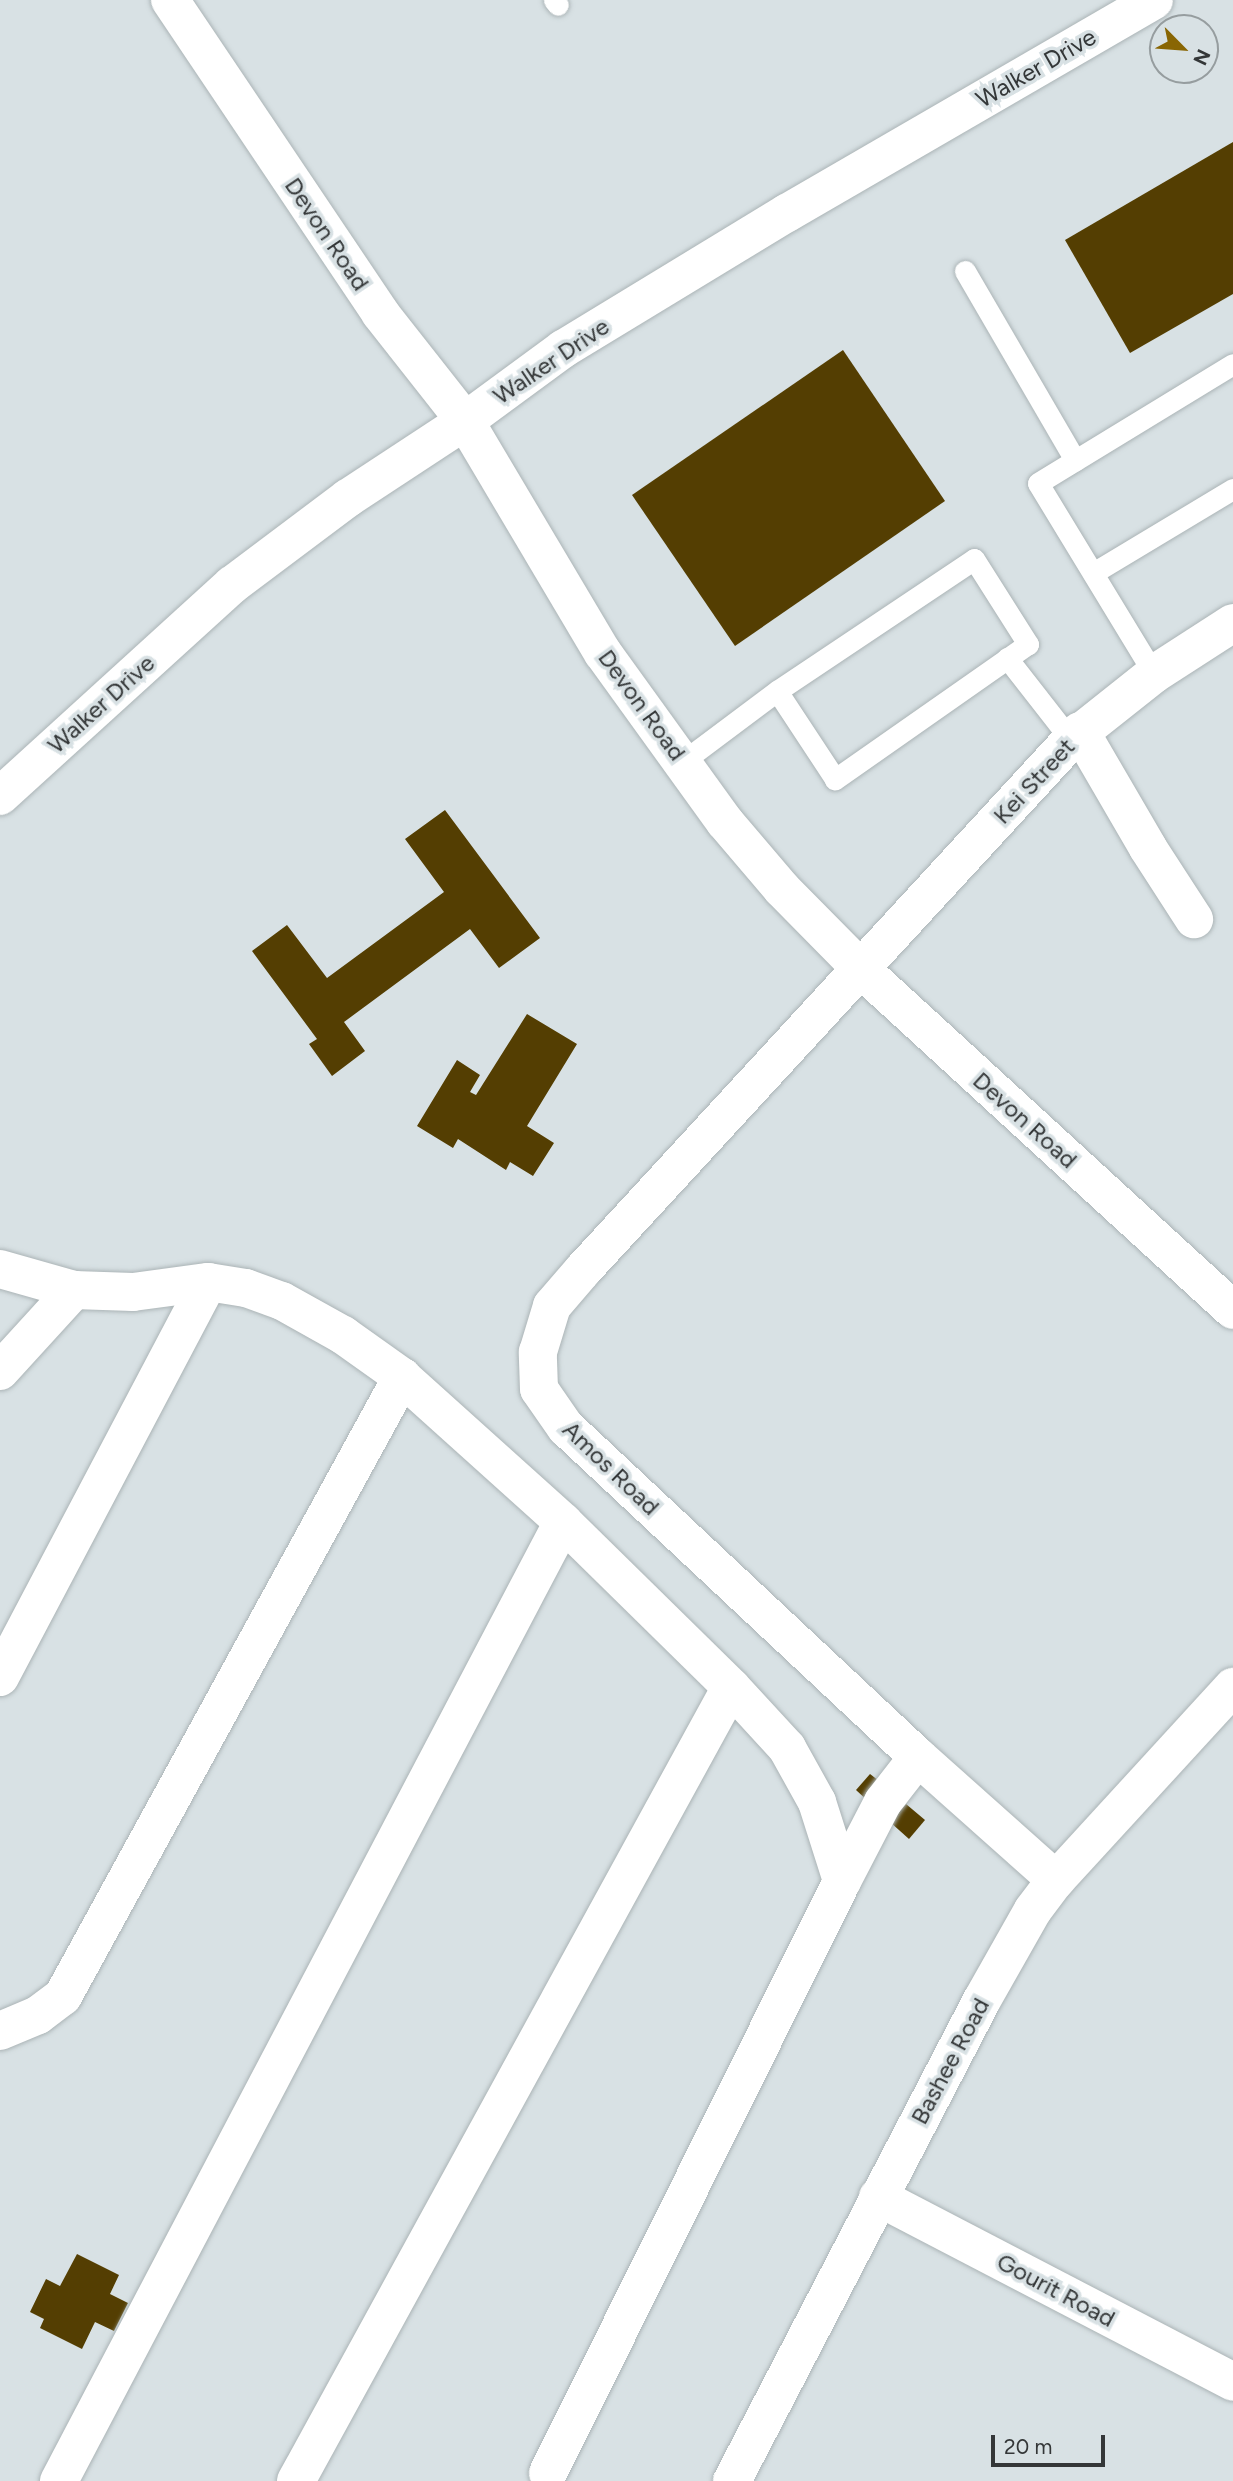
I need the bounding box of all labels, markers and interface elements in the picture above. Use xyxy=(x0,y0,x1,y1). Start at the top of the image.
north arrow xyxy=(1149,14,1219,84)
street label: Walker Drive xyxy=(971,22,1101,114)
text: N xyxy=(1188,46,1215,69)
street label: Devon Road xyxy=(279,172,375,296)
street label: Walker Drive xyxy=(488,312,614,410)
street label: Devon Road xyxy=(592,644,692,766)
street label: Walker Drive xyxy=(42,649,160,759)
street label: Kei Street xyxy=(987,732,1081,830)
street label: Devon Road xyxy=(967,1066,1083,1174)
street label: Amos Road xyxy=(557,1415,665,1521)
street label: Bashee Road xyxy=(905,1993,995,2129)
street label: Gourit Road xyxy=(992,2247,1120,2333)
scale bar xyxy=(995,2422,1109,2466)
text: 20 m xyxy=(1004,2434,1052,2459)

